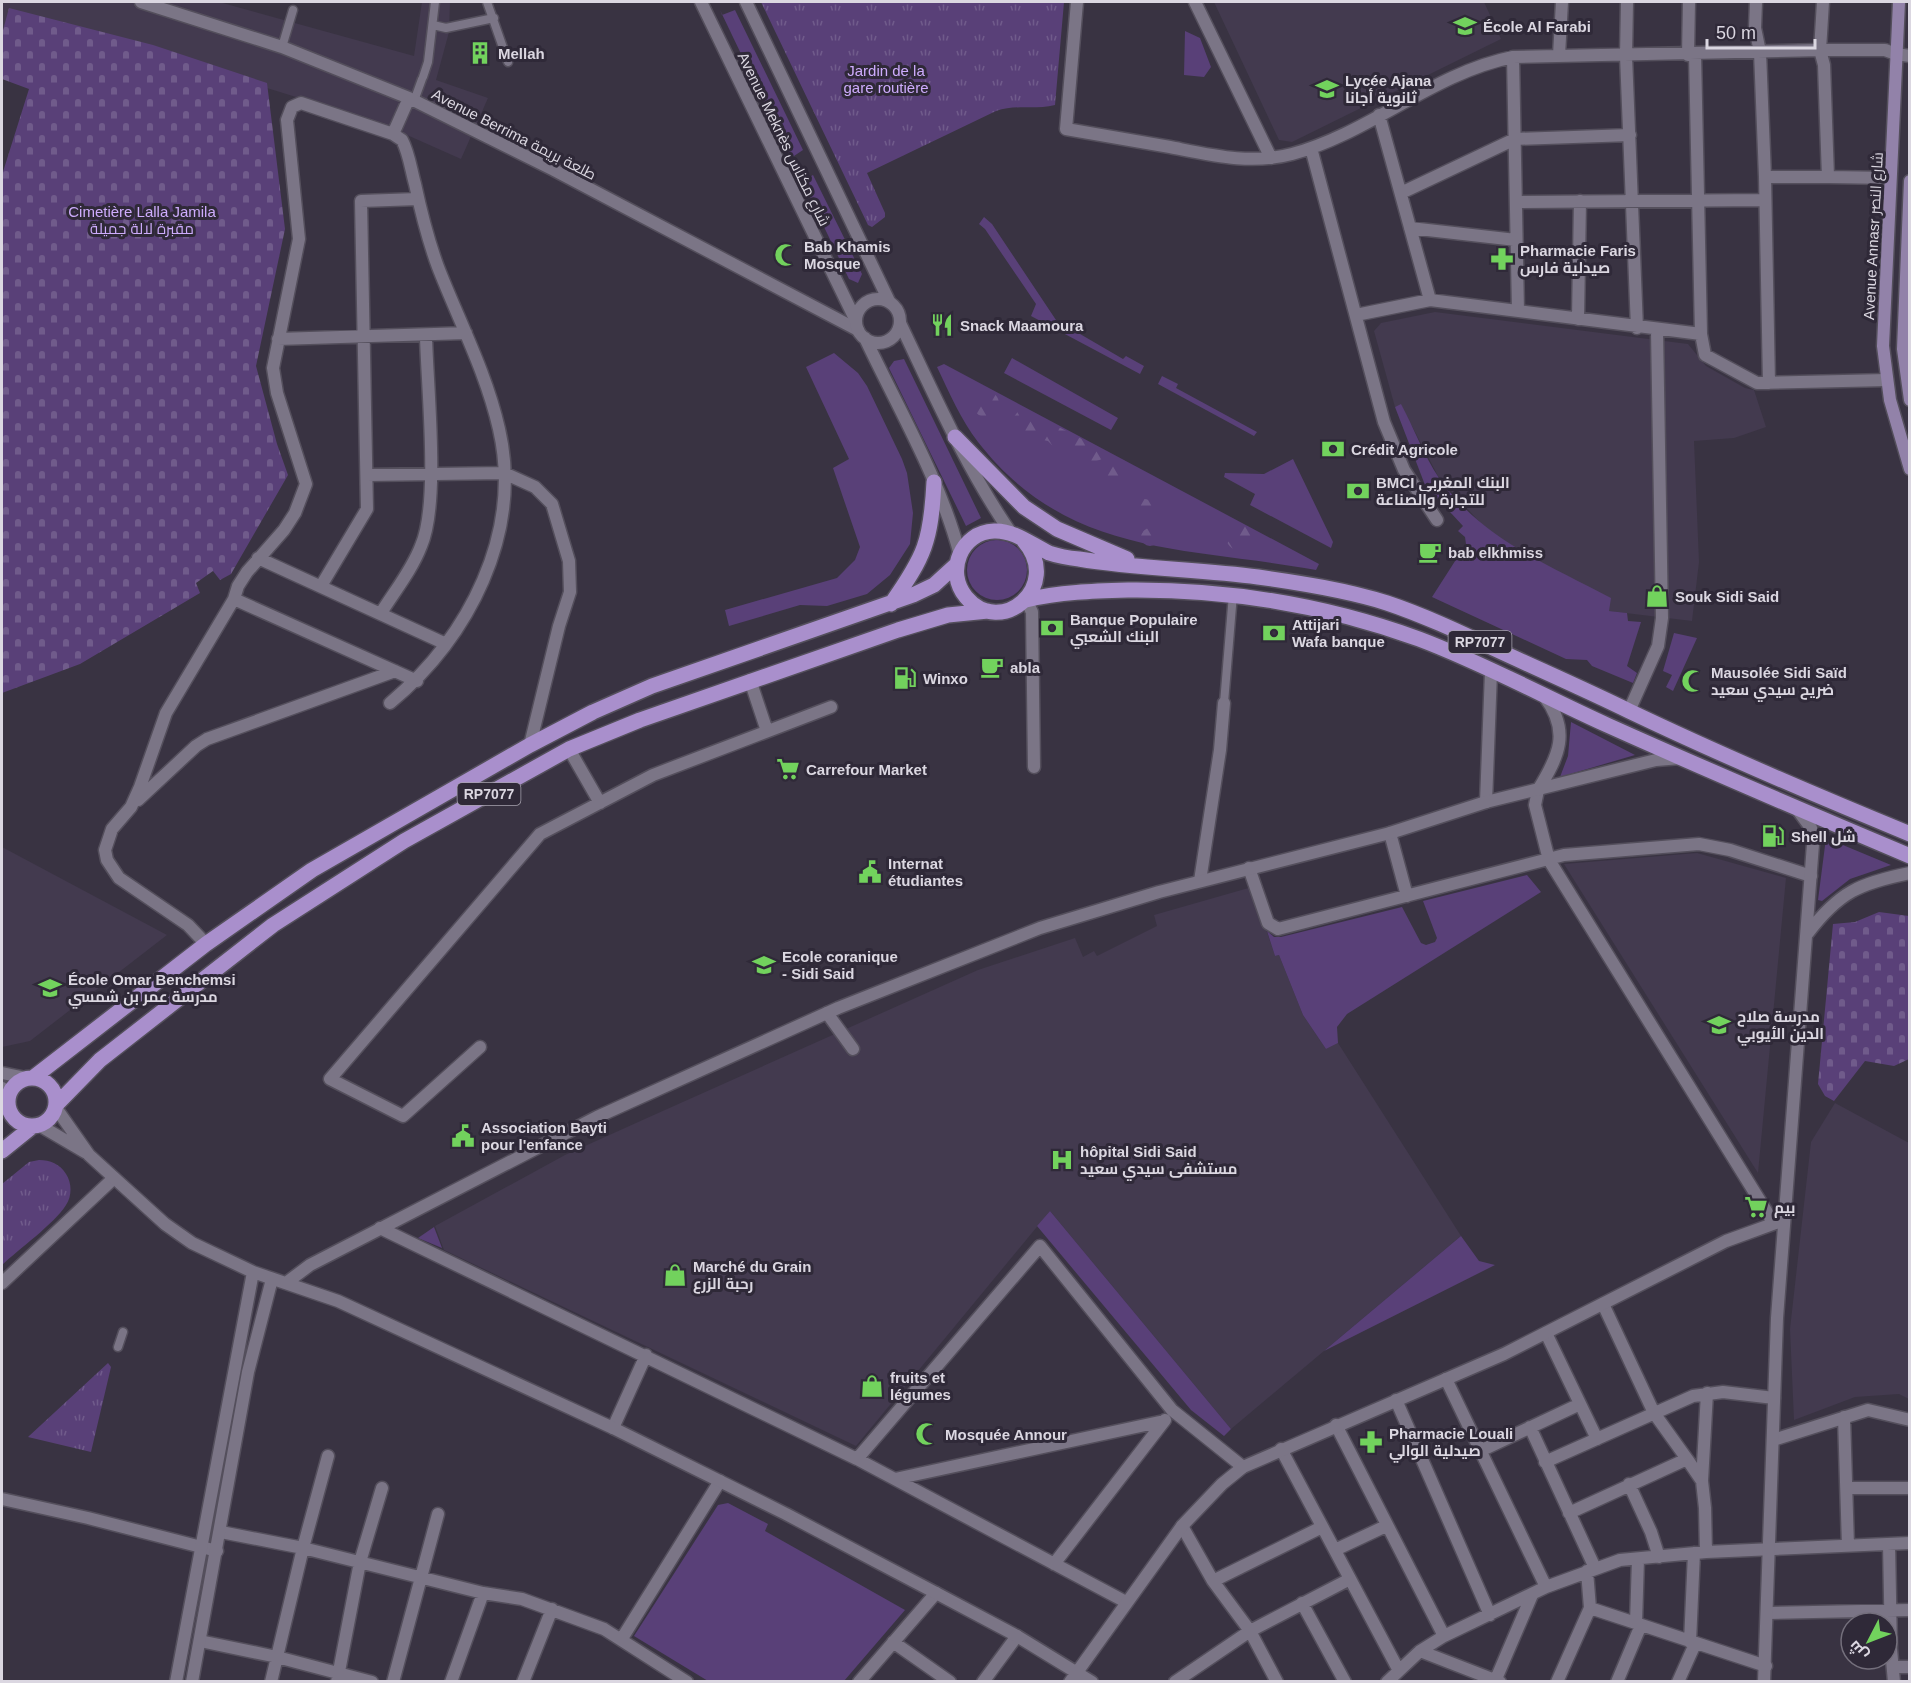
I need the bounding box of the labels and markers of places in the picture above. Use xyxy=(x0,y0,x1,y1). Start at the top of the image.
school or university icon: École Al Farabi xyxy=(1452,13,1478,39)
place label: École Al Farabi xyxy=(1483,18,1591,35)
building icon: Mellah xyxy=(467,40,493,66)
place label: Mellah xyxy=(498,45,545,62)
place label: Lycée Ajana ثانوية أجانا xyxy=(1345,72,1432,107)
school or university icon: Lycée Ajana ثانوية أجانا xyxy=(1314,76,1340,102)
place label: Bab Khamis Mosque xyxy=(804,238,891,272)
mosque icon: Bab Khamis Mosque xyxy=(773,242,799,268)
place label: Pharmacie Faris صيدلية فارس xyxy=(1520,242,1636,277)
pharmacy icon: Pharmacie Faris صيدلية فارس xyxy=(1489,246,1515,272)
restaurant icon: Snack Maamoura xyxy=(929,312,955,338)
place label: Snack Maamoura xyxy=(960,317,1084,334)
bank icon: Crédit Agricole xyxy=(1320,436,1346,462)
place label: Crédit Agricole xyxy=(1351,441,1458,458)
place label: BMCI البنك المغربي للتجارة والصناعة xyxy=(1376,474,1510,509)
bank icon: BMCI البنك المغربي للتجارة والصناعة xyxy=(1345,478,1371,504)
cafe icon: bab elkhmiss xyxy=(1417,539,1443,565)
place label: bab elkhmiss xyxy=(1448,544,1543,561)
shop icon: Souk Sidi Said xyxy=(1644,583,1670,609)
place label: Souk Sidi Said xyxy=(1675,588,1779,605)
place label: Banque Populaire البنك الشعبي xyxy=(1070,611,1198,649)
bank icon: Banque Populaire البنك الشعبي xyxy=(1039,615,1065,641)
place label: Attijari Wafa banque xyxy=(1292,616,1385,650)
bank icon: Attijari Wafa banque xyxy=(1261,620,1287,646)
cafe icon: abla xyxy=(979,654,1005,680)
place label: abla xyxy=(1010,659,1041,676)
place label: Mausolée Sidi Saïd ضريح سيدي سعيد xyxy=(1711,664,1847,702)
fuel station icon: Winxo xyxy=(892,665,918,691)
mosque icon: Mausolée Sidi Saïd ضريح سيدي سعيد xyxy=(1680,668,1706,694)
place label: Winxo xyxy=(923,670,968,687)
supermarket icon: Carrefour Market xyxy=(775,756,801,782)
place label: Carrefour Market xyxy=(806,761,927,778)
fuel station icon: Shell شل xyxy=(1760,823,1786,849)
place label: Shell شل xyxy=(1791,828,1856,846)
place label: Internat étudiantes xyxy=(888,855,963,889)
public building icon: Internat étudiantes xyxy=(857,859,883,885)
place label: Ecole coranique - Sidi Said xyxy=(782,948,898,982)
school or university icon: Ecole coranique - Sidi Said xyxy=(751,952,777,978)
place label: École Omar Benchemsi مدرسة عمر بن شمسي xyxy=(68,971,236,1009)
school or university icon: École Omar Benchemsi مدرسة عمر بن شمسي xyxy=(37,975,63,1001)
place label: مدرسة صلاح الدين الأيوبي xyxy=(1737,1008,1824,1046)
school or university icon: مدرسة صلاح الدين الأيوبي xyxy=(1706,1012,1732,1038)
place label: Association Bayti pour l'enfance xyxy=(481,1119,607,1153)
public building icon: Association Bayti pour l'enfance xyxy=(450,1123,476,1149)
place label: hôpital Sidi Said مستشفى سيدي سعيد xyxy=(1080,1143,1237,1181)
hospital icon: hôpital Sidi Said مستشفى سيدي سعيد xyxy=(1049,1147,1075,1173)
supermarket icon: بيم xyxy=(1743,1194,1769,1220)
place label: بيم xyxy=(1774,1199,1795,1218)
place label: Marché du Grain رحبة الزرع xyxy=(693,1258,811,1294)
shop icon: Marché du Grain رحبة الزرع xyxy=(662,1262,688,1288)
place label: fruits et légumes xyxy=(890,1369,951,1403)
shop icon: fruits et légumes xyxy=(859,1373,885,1399)
mosque icon: Mosquée Annour xyxy=(914,1421,940,1447)
place label: Pharmacie Louali صيدلية الوالي xyxy=(1389,1425,1513,1463)
place label: Mosquée Annour xyxy=(945,1426,1067,1443)
pharmacy icon: Pharmacie Louali صيدلية الوالي xyxy=(1358,1429,1384,1455)

